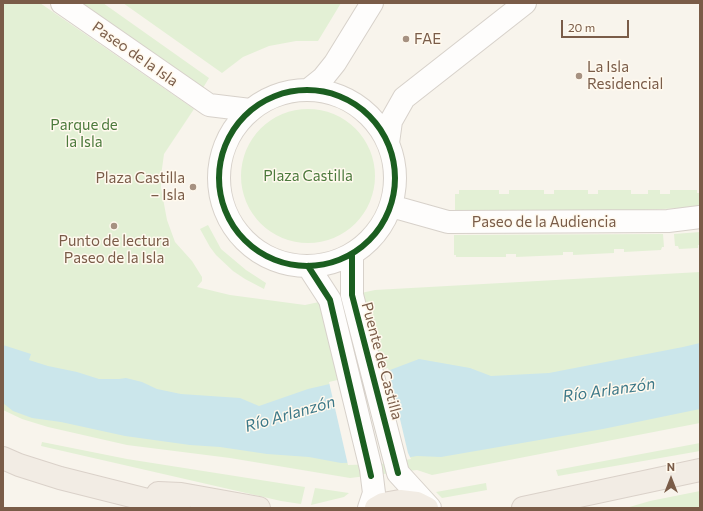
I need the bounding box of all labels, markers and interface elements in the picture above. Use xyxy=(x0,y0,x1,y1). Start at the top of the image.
scale bar xyxy=(563,12,631,38)
street label: Paseo de la Isla xyxy=(89,18,181,90)
text: 20 m xyxy=(568,20,595,34)
place label: FAE xyxy=(414,30,441,48)
marker: FAE xyxy=(401,34,411,44)
place label: La Isla Residencial xyxy=(587,58,663,93)
marker: La Isla Residencial xyxy=(574,71,584,81)
park label: Parque de la Isla xyxy=(50,116,118,151)
park label: Plaza Castilla xyxy=(263,167,353,185)
place label: Plaza Castilla – Isla xyxy=(95,169,185,204)
marker: Plaza Castilla – Isla xyxy=(188,182,198,192)
street label: Paseo de la Audiencia xyxy=(472,213,616,231)
marker: Punto de lectura Paseo de la Isla xyxy=(109,221,119,231)
place label: Punto de lectura Paseo de la Isla xyxy=(58,232,170,267)
street label: Puente de Castilla xyxy=(358,300,406,422)
water label: Río Arlanzón xyxy=(562,374,656,406)
water label: Río Arlanzón xyxy=(243,392,337,436)
north arrow xyxy=(651,459,691,499)
text: N xyxy=(667,460,675,473)

